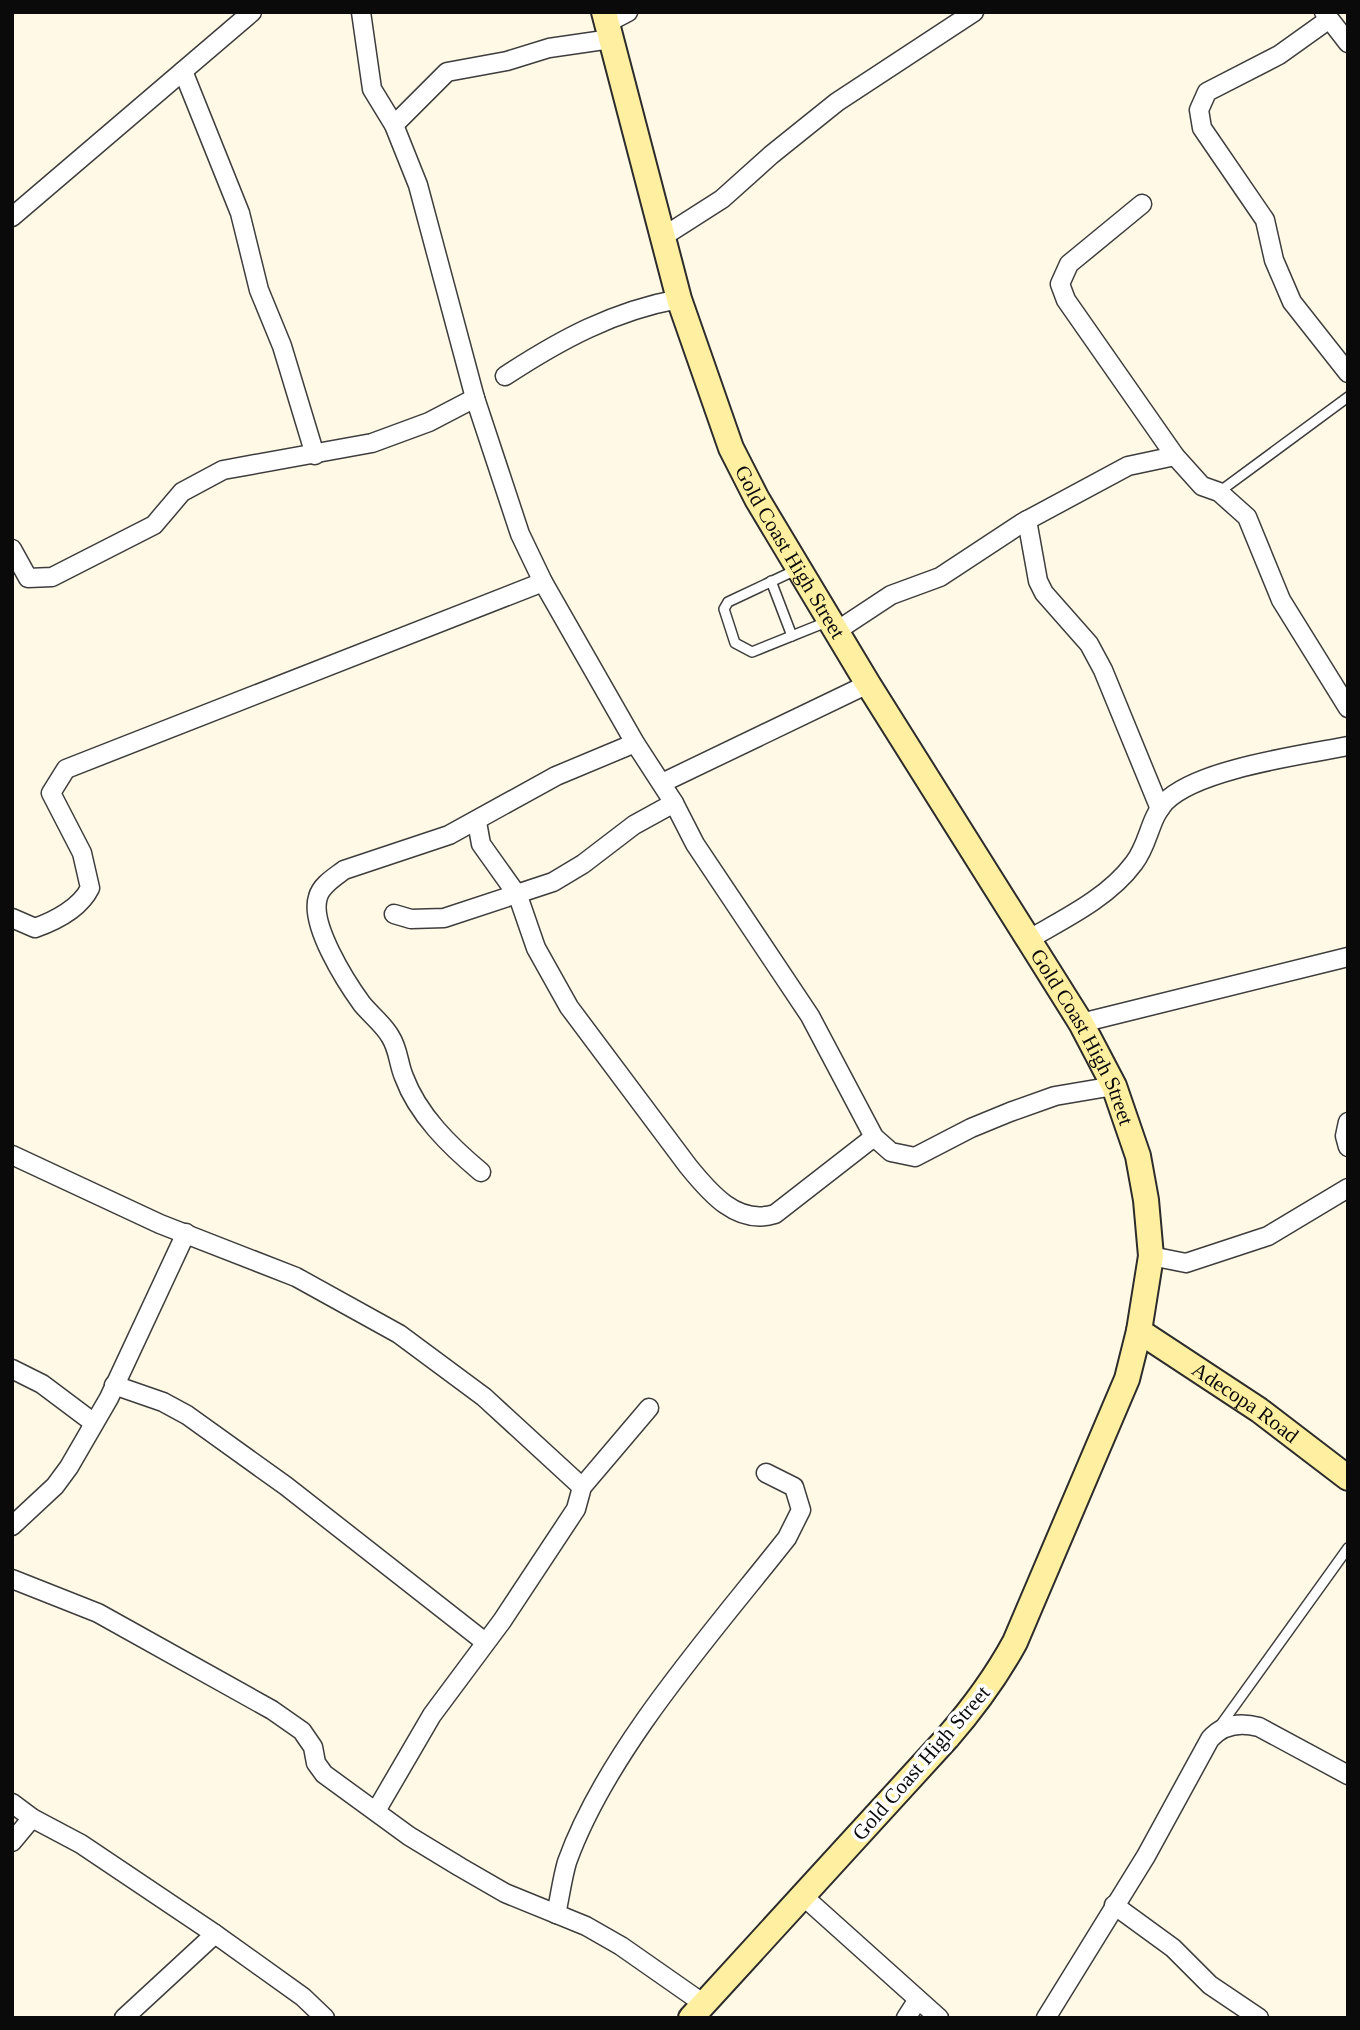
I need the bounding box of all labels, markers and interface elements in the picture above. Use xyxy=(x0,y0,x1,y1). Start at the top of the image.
street label: Gold Coast High Street xyxy=(730,461,850,643)
street label: Gold Coast High Street xyxy=(1026,945,1139,1128)
street label: Adecopa Road xyxy=(1187,1357,1304,1448)
street label: Gold Coast High Street xyxy=(847,1681,995,1845)

